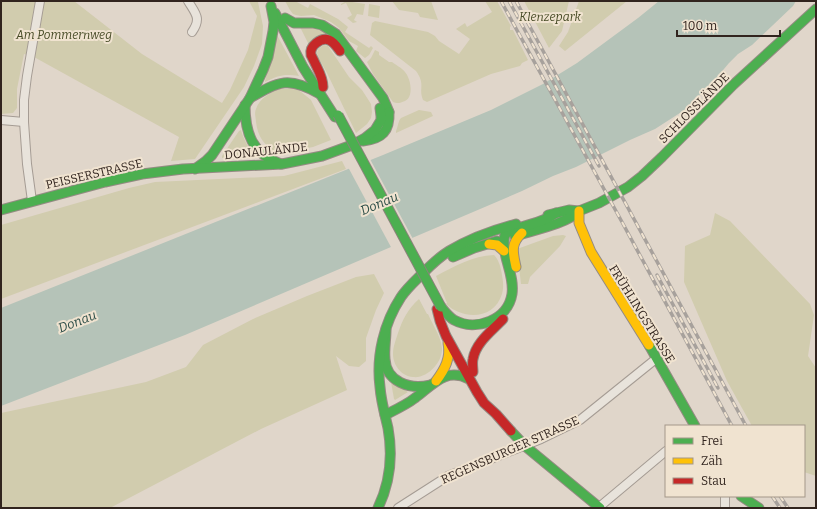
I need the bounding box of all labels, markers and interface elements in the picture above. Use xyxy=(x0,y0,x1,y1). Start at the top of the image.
park label: Klenzepark xyxy=(519,10,581,24)
scale bar xyxy=(677,12,780,38)
text: 100 m xyxy=(683,19,718,33)
park label: Am Pommernweg xyxy=(15,28,112,42)
street label: SCHLOSSLÄNDE xyxy=(655,69,732,146)
street label: DONAULÄNDE xyxy=(224,139,308,162)
street label: PEISSERSTRASSE xyxy=(44,156,144,192)
water label: Donau xyxy=(358,189,401,218)
street label: FRÜHLINGSTRASSE xyxy=(606,262,679,366)
water label: Donau xyxy=(56,307,99,336)
street label: REGENSBURGER STRASSE xyxy=(439,413,581,487)
legend xyxy=(665,425,805,497)
text: Frei xyxy=(701,434,723,448)
text: Zäh xyxy=(701,454,723,468)
text: Stau xyxy=(701,474,727,488)

